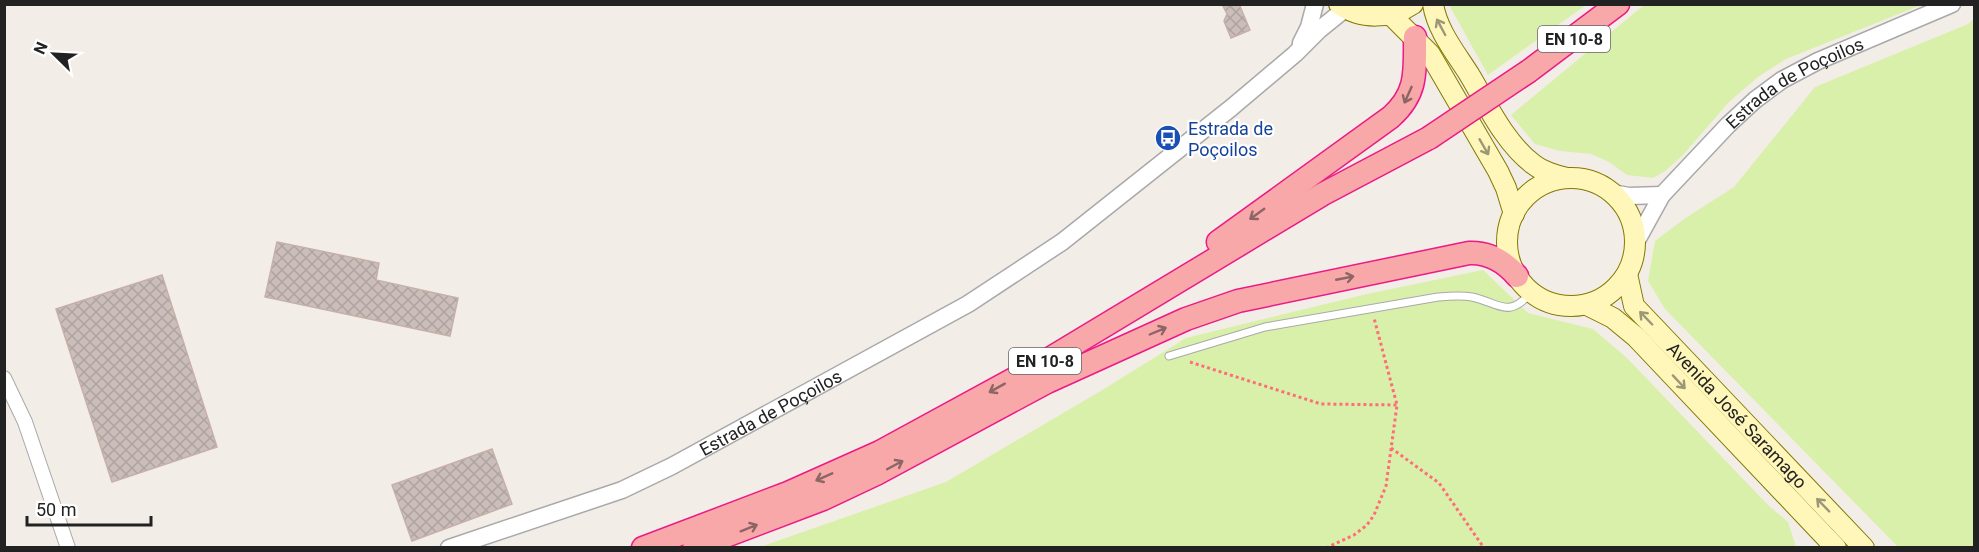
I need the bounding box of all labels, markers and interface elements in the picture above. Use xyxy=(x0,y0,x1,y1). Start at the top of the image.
one-way arrow xyxy=(1435,19,1447,36)
north arrow xyxy=(24,24,84,84)
road number: EN 10-8 xyxy=(1538,26,1610,52)
street label: Estrada de Poçoilos xyxy=(1721,32,1867,133)
text: N xyxy=(30,39,52,57)
one-way arrow xyxy=(1402,85,1414,103)
place label: Estrada de Poçoilos xyxy=(1188,118,1273,160)
bus stop icon: Estrada de Poçoilos xyxy=(1153,123,1183,153)
one-way arrow xyxy=(1479,138,1491,155)
one-way arrow xyxy=(1249,208,1265,220)
one-way arrow xyxy=(1334,272,1354,283)
one-way arrow xyxy=(1638,311,1653,326)
one-way arrow xyxy=(1148,325,1166,336)
street label: Avenida José Saramago xyxy=(1663,337,1812,492)
road number: EN 10-8 xyxy=(1009,348,1081,374)
street label: Estrada de Poçoilos xyxy=(695,365,845,460)
one-way arrow xyxy=(1672,375,1686,390)
one-way arrow xyxy=(989,382,1006,394)
one-way arrow xyxy=(885,459,903,470)
one-way arrow xyxy=(815,472,833,483)
scale bar xyxy=(27,489,152,527)
one-way arrow xyxy=(1816,498,1831,513)
text: 50 m xyxy=(36,499,76,520)
one-way arrow xyxy=(740,522,758,533)

